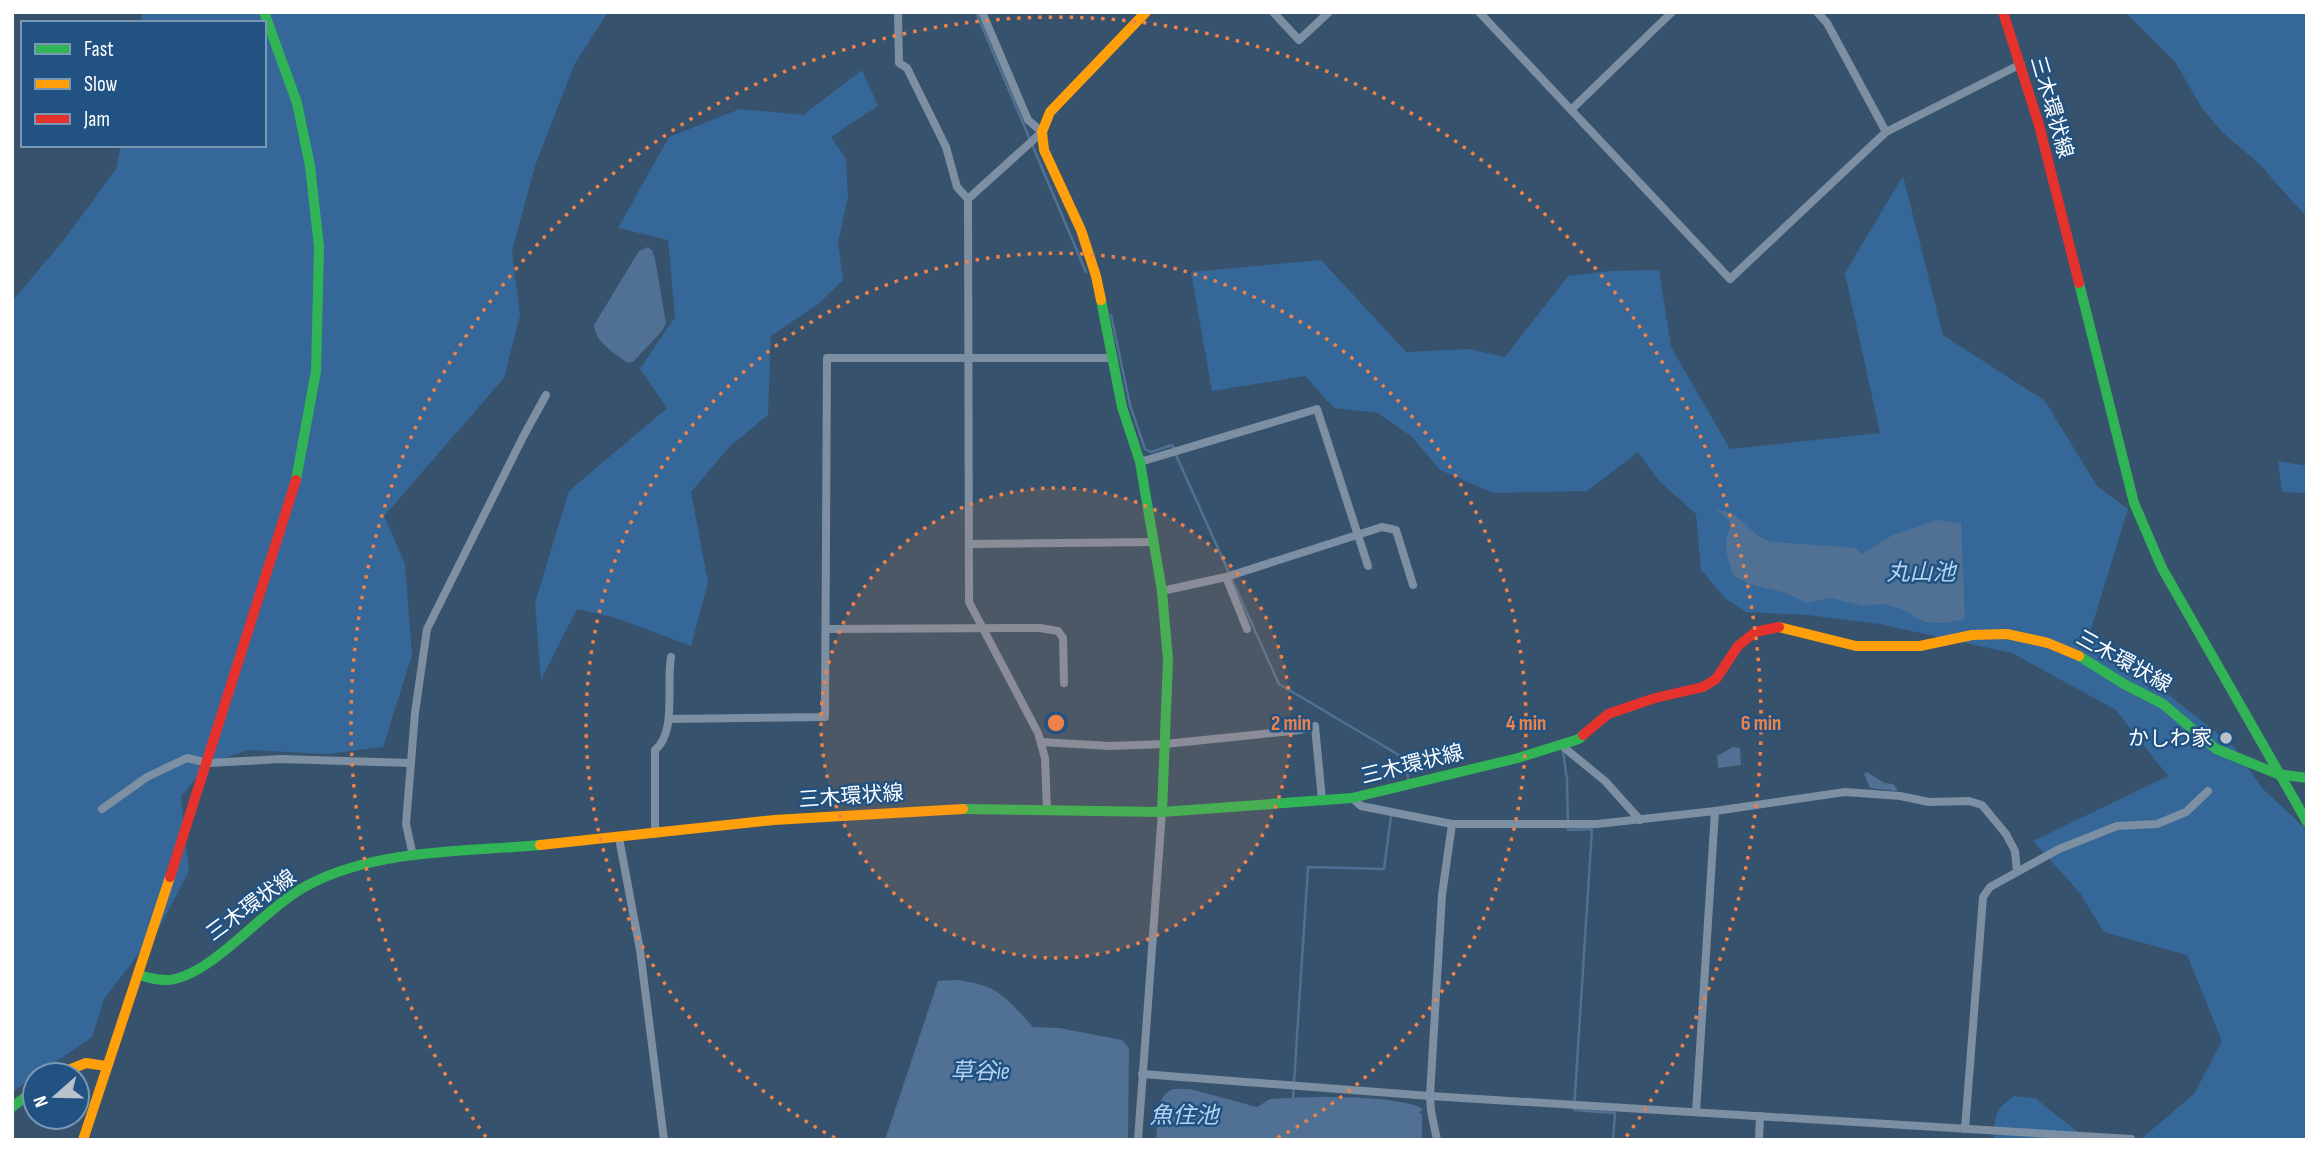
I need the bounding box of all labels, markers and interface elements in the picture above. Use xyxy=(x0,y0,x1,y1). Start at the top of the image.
legend xyxy=(21,21,266,147)
text: Fast xyxy=(84,37,114,62)
street label: 三木環状線 xyxy=(2025,53,2078,161)
text: Slow xyxy=(84,72,118,97)
text: Jam xyxy=(83,107,110,132)
water label: 丸山池 xyxy=(1887,559,1958,587)
street label: 三木環状線 xyxy=(2072,625,2176,698)
centre of rings xyxy=(1044,711,1068,735)
text: 2 min xyxy=(1271,711,1311,736)
text: 4 min xyxy=(1506,711,1546,736)
text: 6 min xyxy=(1741,711,1781,736)
place label: かしわ家 xyxy=(2128,726,2212,751)
marker: かしわ家 xyxy=(2218,730,2234,746)
street label: 三木環状線 xyxy=(1358,740,1466,789)
street label: 三木環状線 xyxy=(798,780,904,813)
street label: 三木環状線 xyxy=(201,864,301,946)
water label: 草谷ie xyxy=(950,1058,1010,1086)
north arrow xyxy=(21,1061,91,1131)
text: N xyxy=(29,1093,54,1110)
water label: 魚住池 xyxy=(1150,1102,1221,1130)

